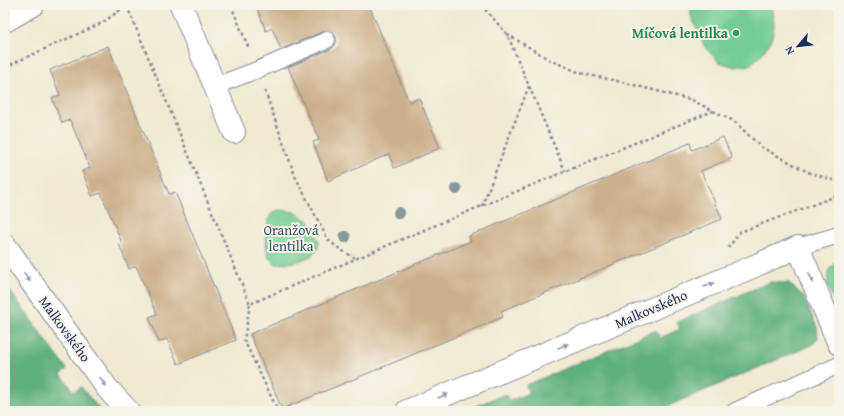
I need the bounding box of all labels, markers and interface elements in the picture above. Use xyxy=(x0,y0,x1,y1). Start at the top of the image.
place label: Míčová lentilka xyxy=(632,23,729,43)
north arrow xyxy=(778,26,818,66)
marker: Míčová lentilka xyxy=(731,28,741,38)
text: N xyxy=(780,43,798,58)
park label: Oranžová lentilka xyxy=(263,220,319,256)
one-way arrow xyxy=(23,272,31,282)
one-way arrow xyxy=(808,273,814,284)
one-way arrow xyxy=(703,282,715,289)
street label: Malkovského xyxy=(612,285,690,333)
street label: Malkovského xyxy=(34,292,96,366)
one-way arrow xyxy=(558,343,569,349)
one-way arrow xyxy=(99,377,108,388)
one-way arrow xyxy=(438,393,449,399)

